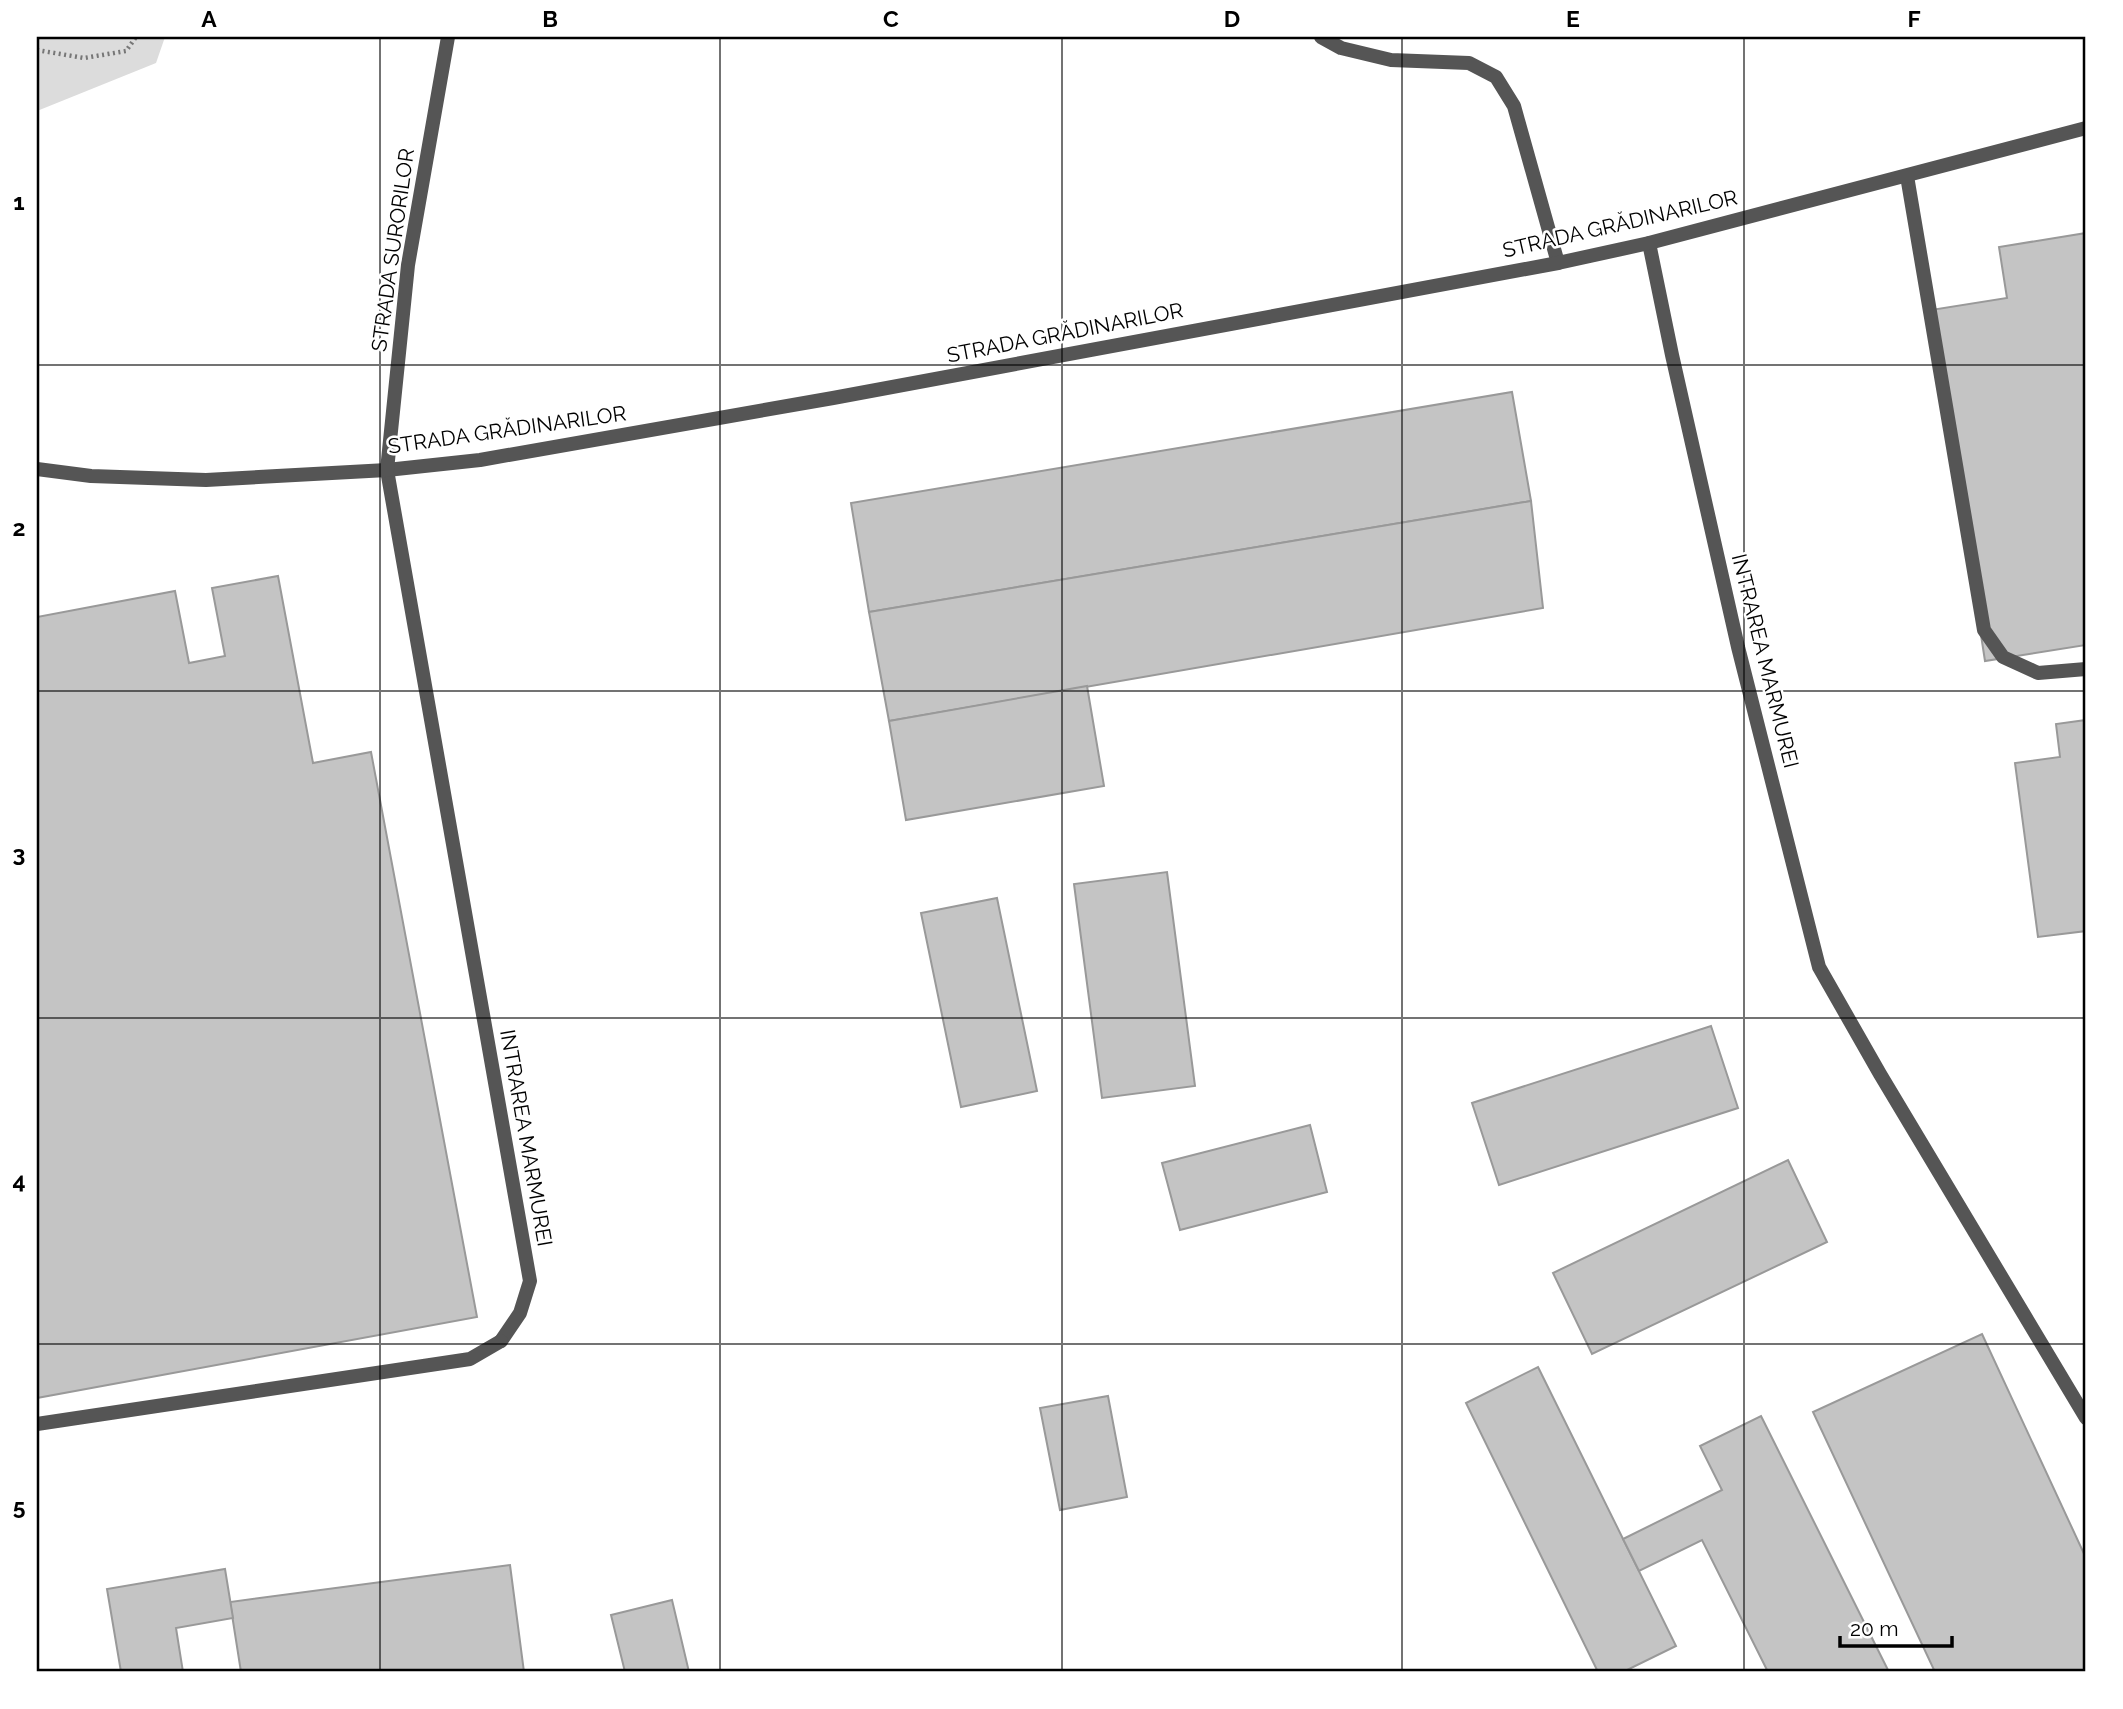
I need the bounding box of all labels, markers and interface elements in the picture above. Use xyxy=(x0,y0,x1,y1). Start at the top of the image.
text: A xyxy=(201,5,217,32)
text: B xyxy=(542,5,558,32)
text: C xyxy=(883,5,899,32)
text: D xyxy=(1224,5,1240,32)
text: E xyxy=(1566,5,1580,32)
text: F xyxy=(1907,5,1921,32)
street label: STRADA SURORILOR xyxy=(366,147,419,353)
street label: STRADA GRĂDINARILOR xyxy=(1500,184,1740,263)
text: 1 xyxy=(13,188,25,215)
street label: STRADA GRĂDINARILOR xyxy=(945,297,1185,368)
street label: STRADA GRĂDINARILOR xyxy=(386,400,628,459)
text: 2 xyxy=(13,514,25,541)
street label: INTRAREA MARMUREI xyxy=(1727,551,1804,771)
text: 3 xyxy=(13,840,25,867)
street label: INTRAREA MARMUREI xyxy=(495,1028,558,1248)
text: 4 xyxy=(12,1167,26,1194)
text: 5 xyxy=(13,1493,26,1520)
scale bar xyxy=(1840,1604,1952,1648)
text: 20 m xyxy=(1850,1616,1898,1641)

